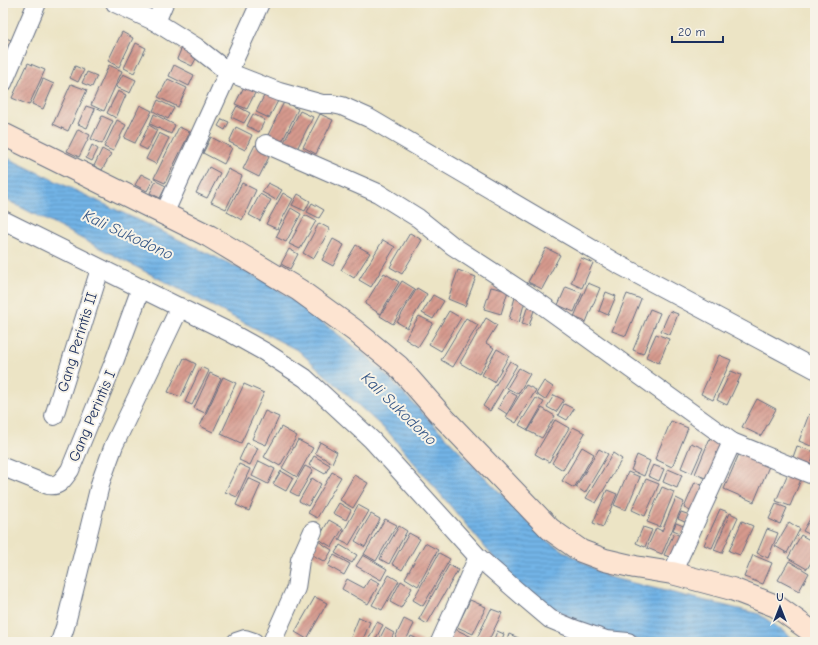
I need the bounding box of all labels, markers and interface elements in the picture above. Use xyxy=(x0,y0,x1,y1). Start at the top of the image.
scale bar xyxy=(672,18,723,44)
text: 20 m xyxy=(678,25,706,39)
water label: Kali Sukodono xyxy=(80,206,176,264)
street label: Gang Perintis II xyxy=(53,290,101,394)
street label: Gang Perintis I xyxy=(65,368,119,464)
water label: Kali Sukodono xyxy=(358,369,440,449)
north arrow xyxy=(760,587,800,627)
text: U xyxy=(776,591,784,604)

